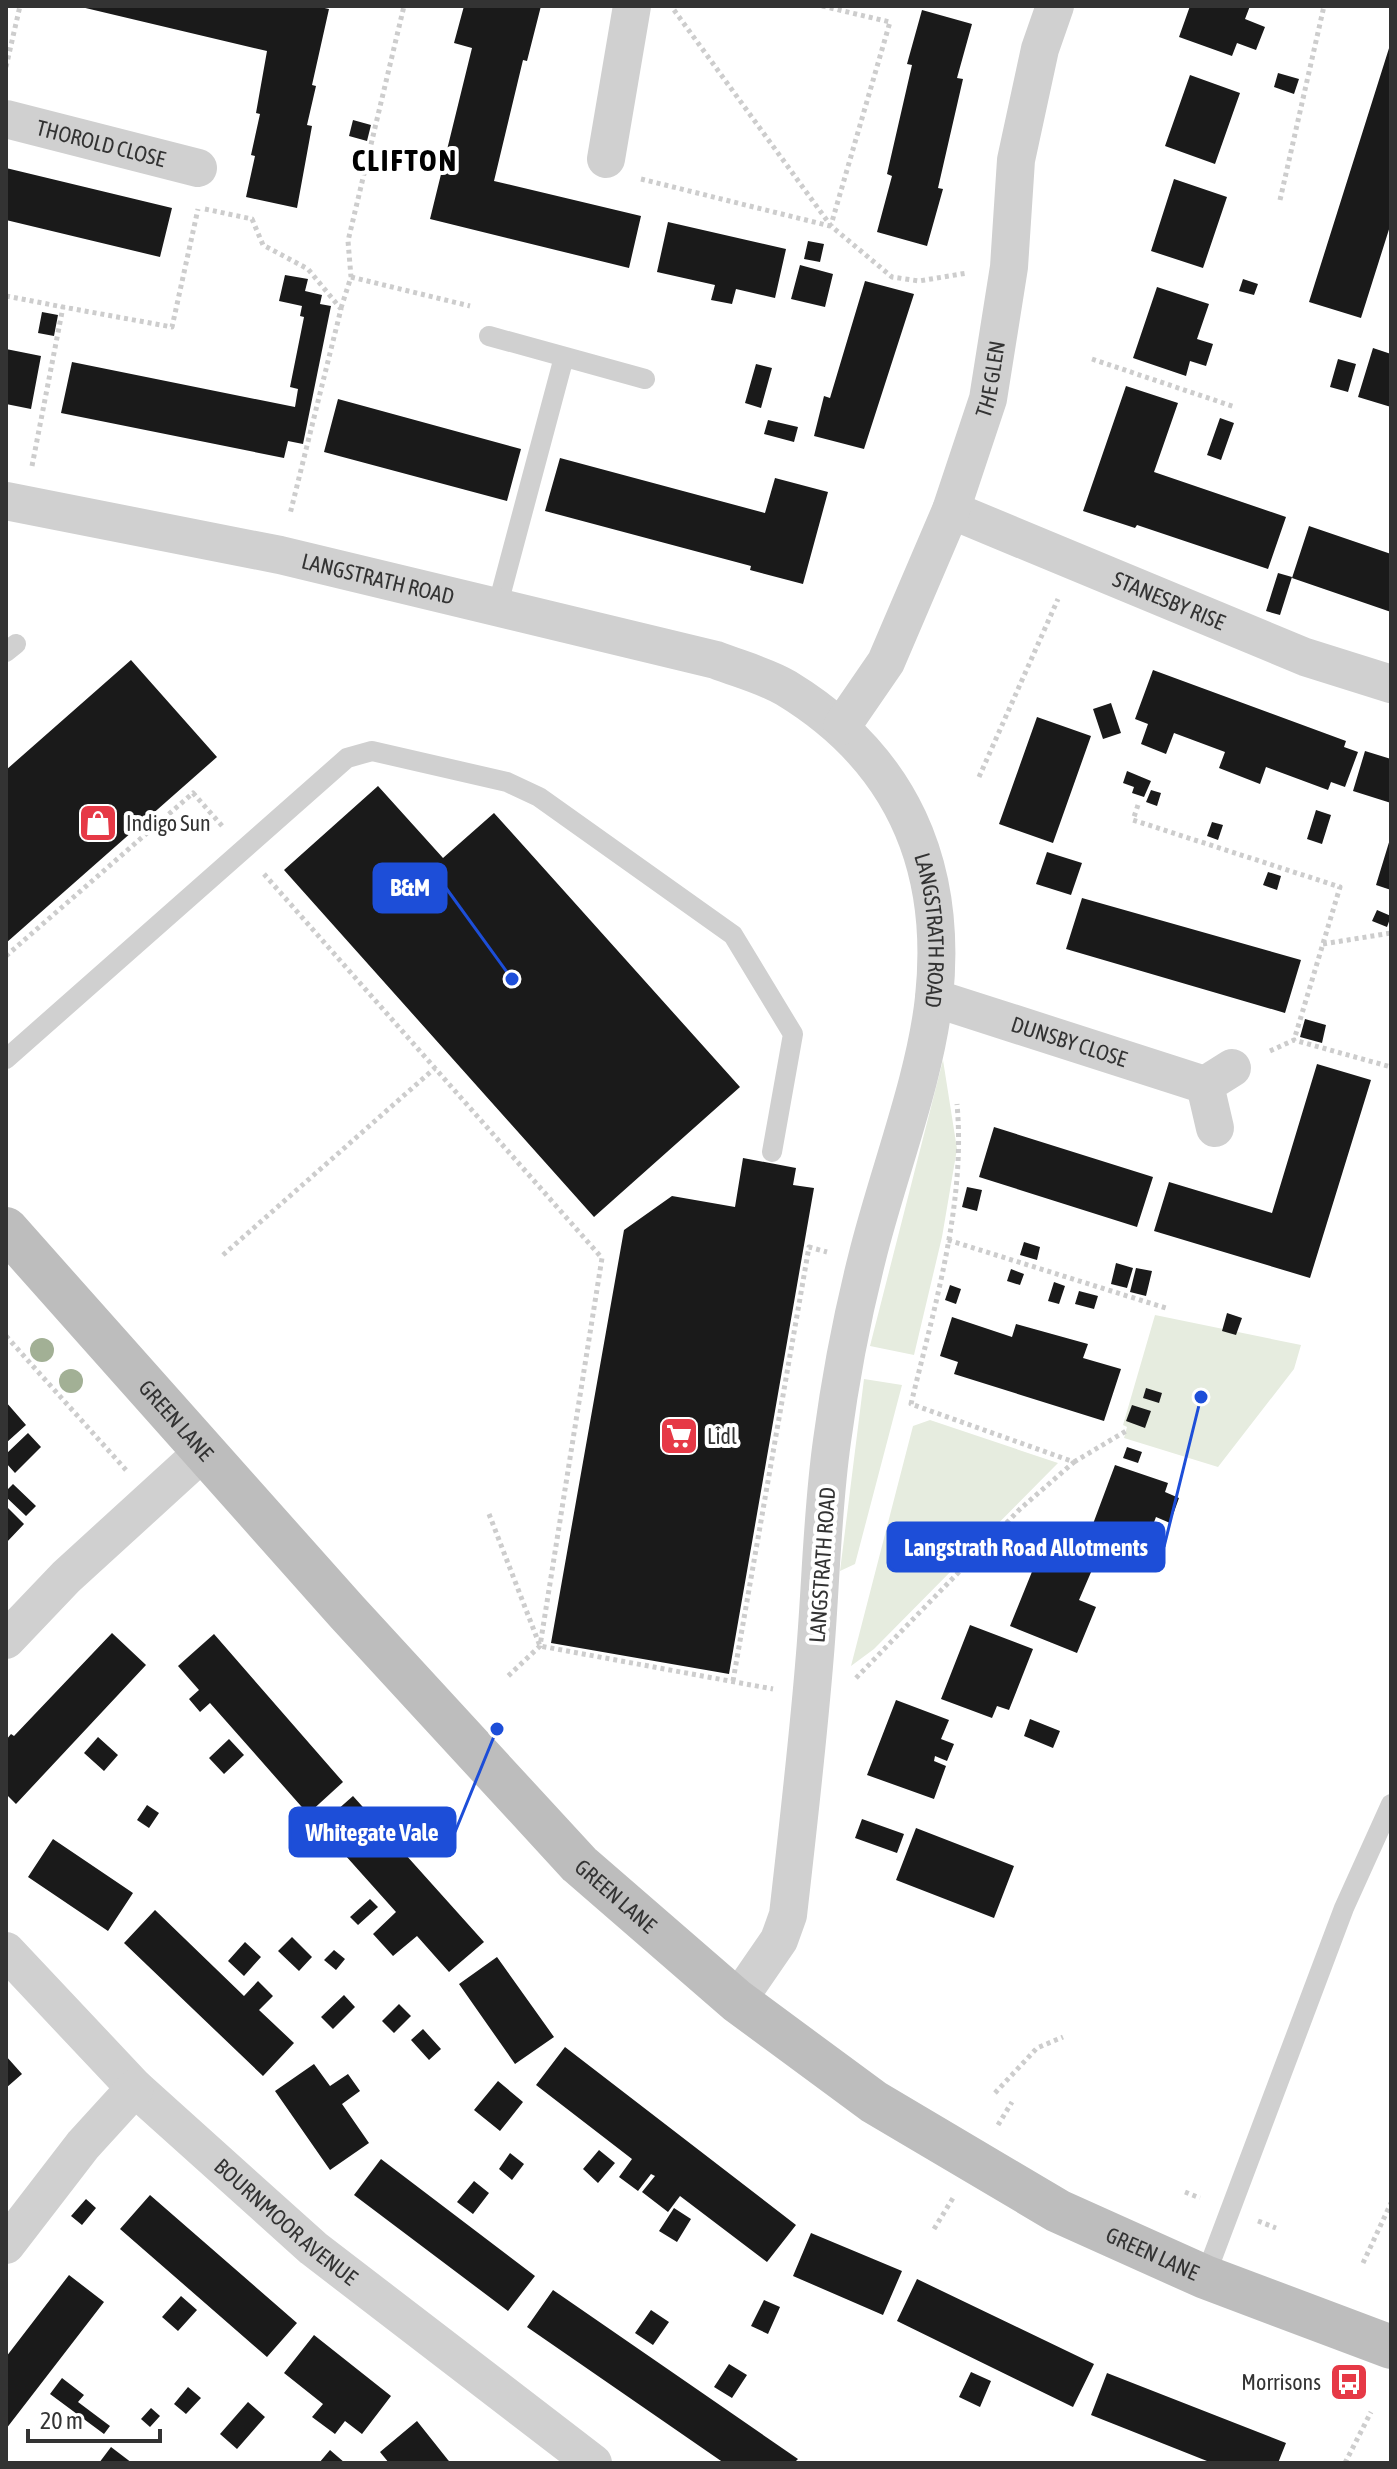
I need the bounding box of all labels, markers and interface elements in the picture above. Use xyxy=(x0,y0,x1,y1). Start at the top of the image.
street label: THOROLD CLOSE xyxy=(34,114,169,172)
district label: CLIFTON xyxy=(352,143,458,177)
street label: THE GLEN xyxy=(970,339,1010,421)
street label: LANGSTRATH ROAD xyxy=(299,548,457,609)
street label: STANESBY RISE xyxy=(1109,566,1229,636)
shop icon: Indigo Sun xyxy=(77,802,119,844)
place label: Indigo Sun xyxy=(126,810,211,836)
street label: LANGSTRATH ROAD xyxy=(909,850,949,1009)
callout: B&M xyxy=(374,864,446,912)
text: B&M xyxy=(390,874,430,901)
street label: DUNSBY CLOSE xyxy=(1008,1011,1131,1072)
street label: GREEN LANE xyxy=(134,1375,219,1466)
supermarket icon: Lidl xyxy=(658,1415,700,1457)
place label: Lidl xyxy=(707,1423,737,1449)
street label: LANGSTRATH ROAD xyxy=(804,1486,840,1644)
callout: Langstrath Road Allotments xyxy=(888,1523,1164,1571)
text: Langstrath Road Allotments xyxy=(904,1534,1149,1561)
callout: Whitegate Vale xyxy=(290,1808,455,1856)
text: Whitegate Vale xyxy=(304,1819,439,1846)
street label: GREEN LANE xyxy=(570,1854,662,1939)
street label: BOURNMOOR AVENUE xyxy=(209,2153,363,2291)
street label: GREEN LANE xyxy=(1102,2221,1203,2286)
bus stop icon: Morrisons xyxy=(1328,2361,1370,2403)
place label: Morrisons xyxy=(1241,2369,1321,2395)
scale bar xyxy=(28,2393,160,2443)
text: 20 m xyxy=(40,2407,83,2434)

